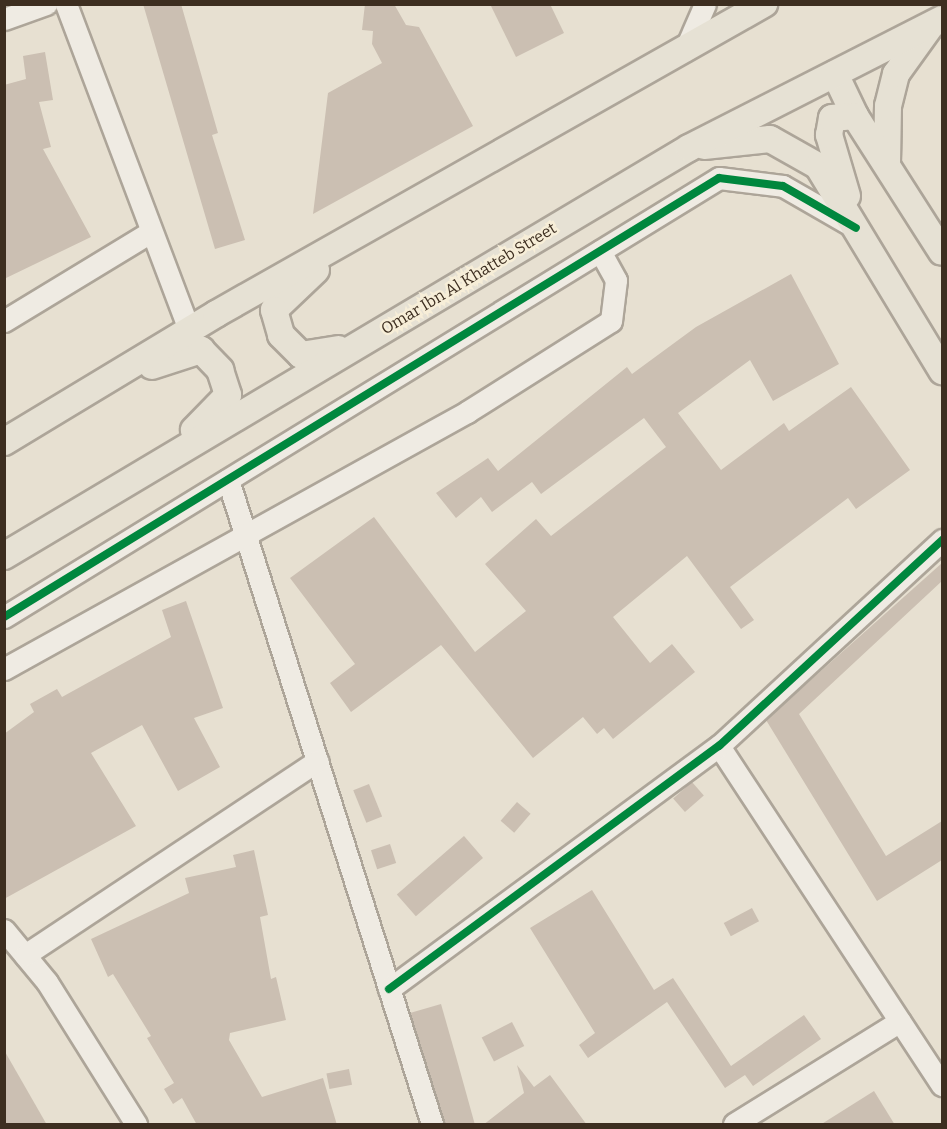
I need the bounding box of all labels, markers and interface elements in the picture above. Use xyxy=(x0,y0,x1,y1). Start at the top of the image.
street label: Omar Ibn Al Khatteb Street xyxy=(378,219,560,339)

